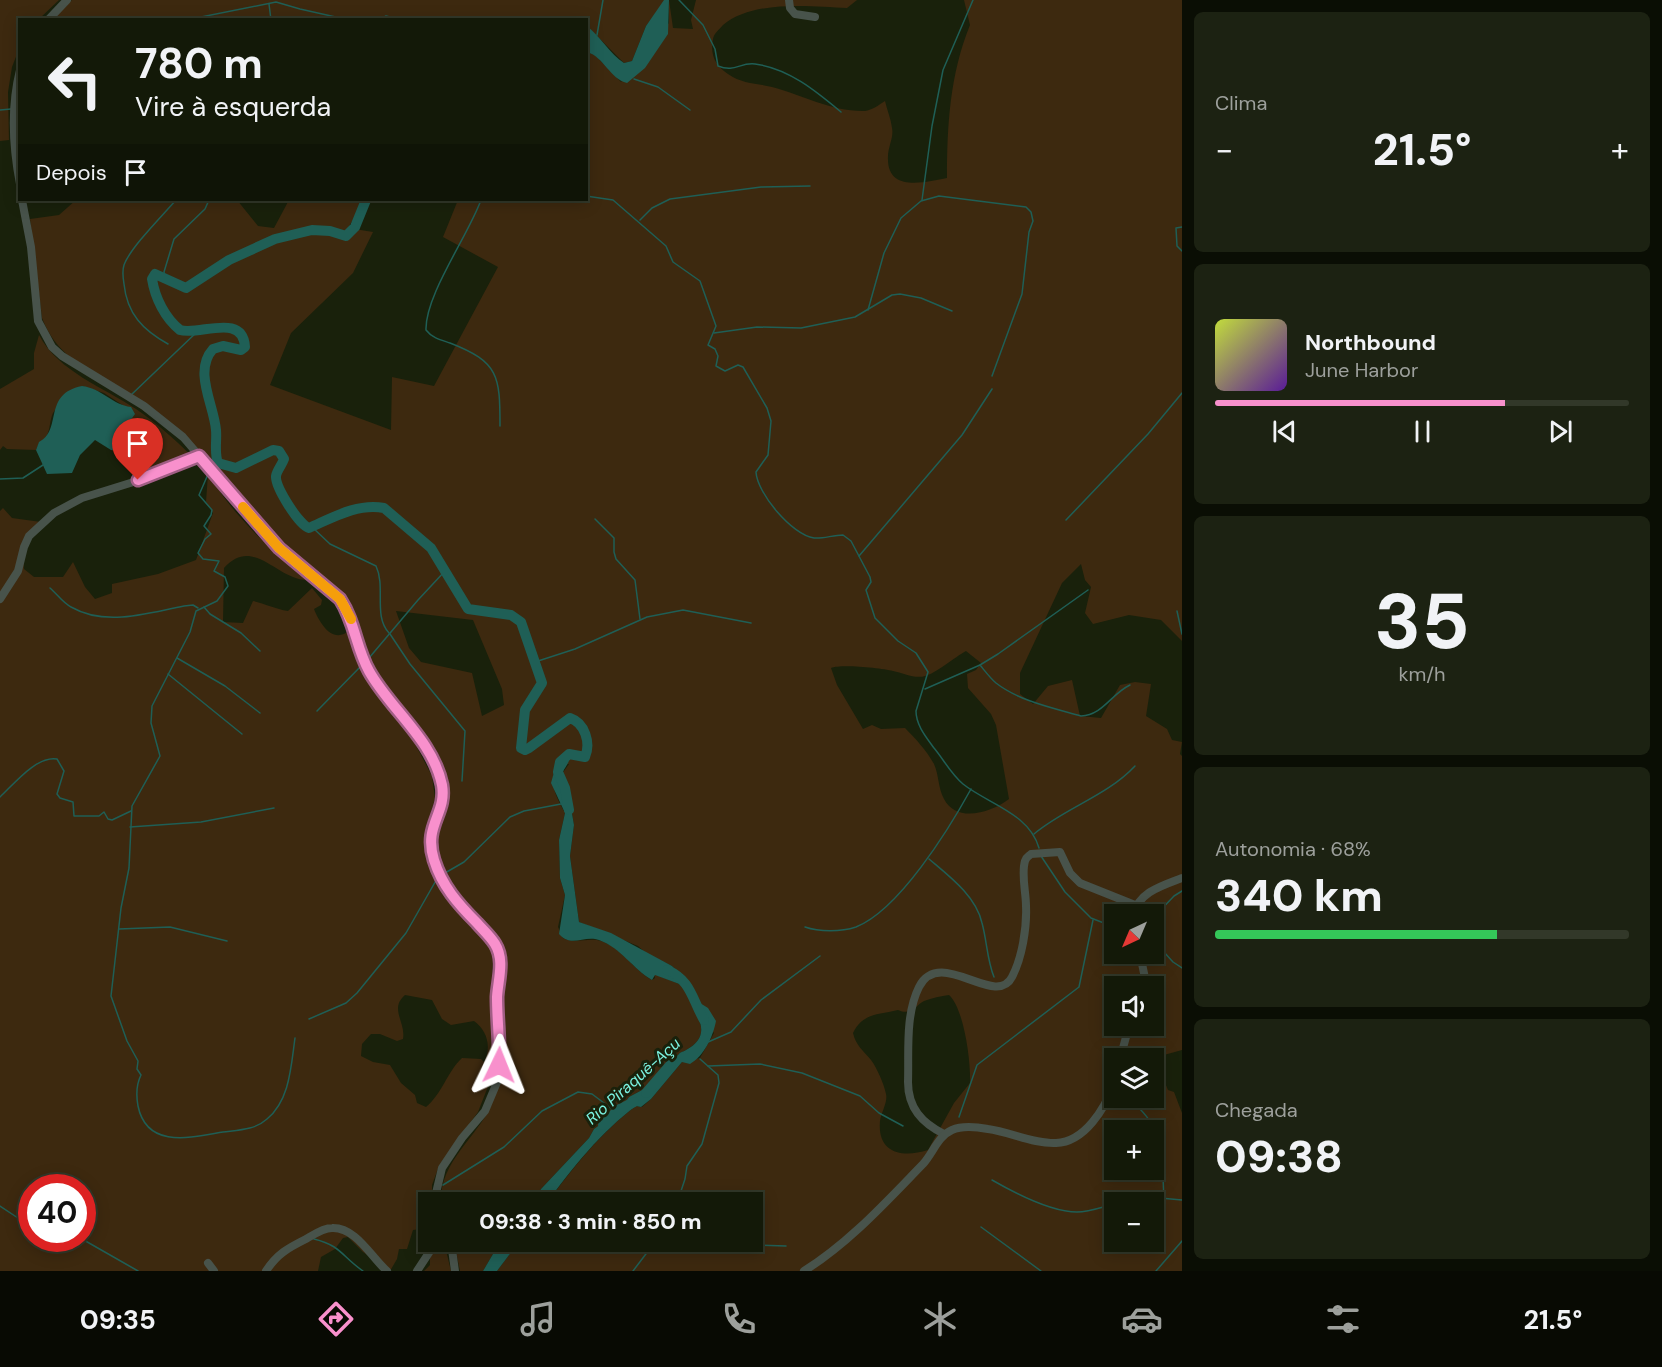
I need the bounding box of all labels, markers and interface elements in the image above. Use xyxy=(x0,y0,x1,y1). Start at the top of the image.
text: 780 m xyxy=(135,36,263,91)
icon: left xyxy=(36,42,114,120)
text: Vire à esquerda xyxy=(135,89,331,124)
text: Clima xyxy=(1215,90,1267,116)
text: 21.5° xyxy=(1373,120,1471,179)
text: − xyxy=(1215,128,1233,171)
text: + xyxy=(1611,128,1629,171)
icon: arrive xyxy=(119,156,152,189)
text: Depois xyxy=(36,158,107,187)
text: Northbound xyxy=(1305,328,1436,357)
text: June Harbor xyxy=(1305,357,1418,383)
icon: previous xyxy=(1268,415,1301,448)
icon: pause xyxy=(1406,415,1439,448)
icon: next xyxy=(1544,415,1577,448)
pin xyxy=(112,418,163,480)
icon: arrive xyxy=(121,427,154,460)
text: 35 xyxy=(1374,571,1470,672)
text: km/h xyxy=(1398,661,1446,687)
text: Autonomia · 68% xyxy=(1215,836,1371,862)
text: 340 km xyxy=(1215,866,1383,925)
north arrow xyxy=(1104,904,1164,964)
map controls xyxy=(1104,904,1164,1252)
button: sound xyxy=(1104,976,1164,1036)
position arrow xyxy=(467,1033,531,1097)
water label: Rio Piraquê-Açu xyxy=(581,1033,685,1129)
button: layers xyxy=(1104,1048,1164,1108)
text: Chegada xyxy=(1215,1097,1298,1123)
button: + xyxy=(1104,1120,1164,1180)
text: 09:38 xyxy=(1215,1127,1343,1186)
speed limit sign: 40 xyxy=(18,1174,96,1252)
button: − xyxy=(1104,1192,1164,1252)
text: 09:38 · 3 min · 850 m xyxy=(479,1207,702,1236)
icon: directions xyxy=(315,1298,357,1340)
icon: music xyxy=(517,1298,559,1340)
icon: phone xyxy=(718,1298,760,1340)
icon: climate xyxy=(919,1298,961,1340)
icon: car xyxy=(1121,1298,1163,1340)
icon: filters xyxy=(1322,1298,1364,1340)
text: 09:35 xyxy=(80,1302,156,1337)
text: 21.5° xyxy=(1523,1302,1582,1337)

